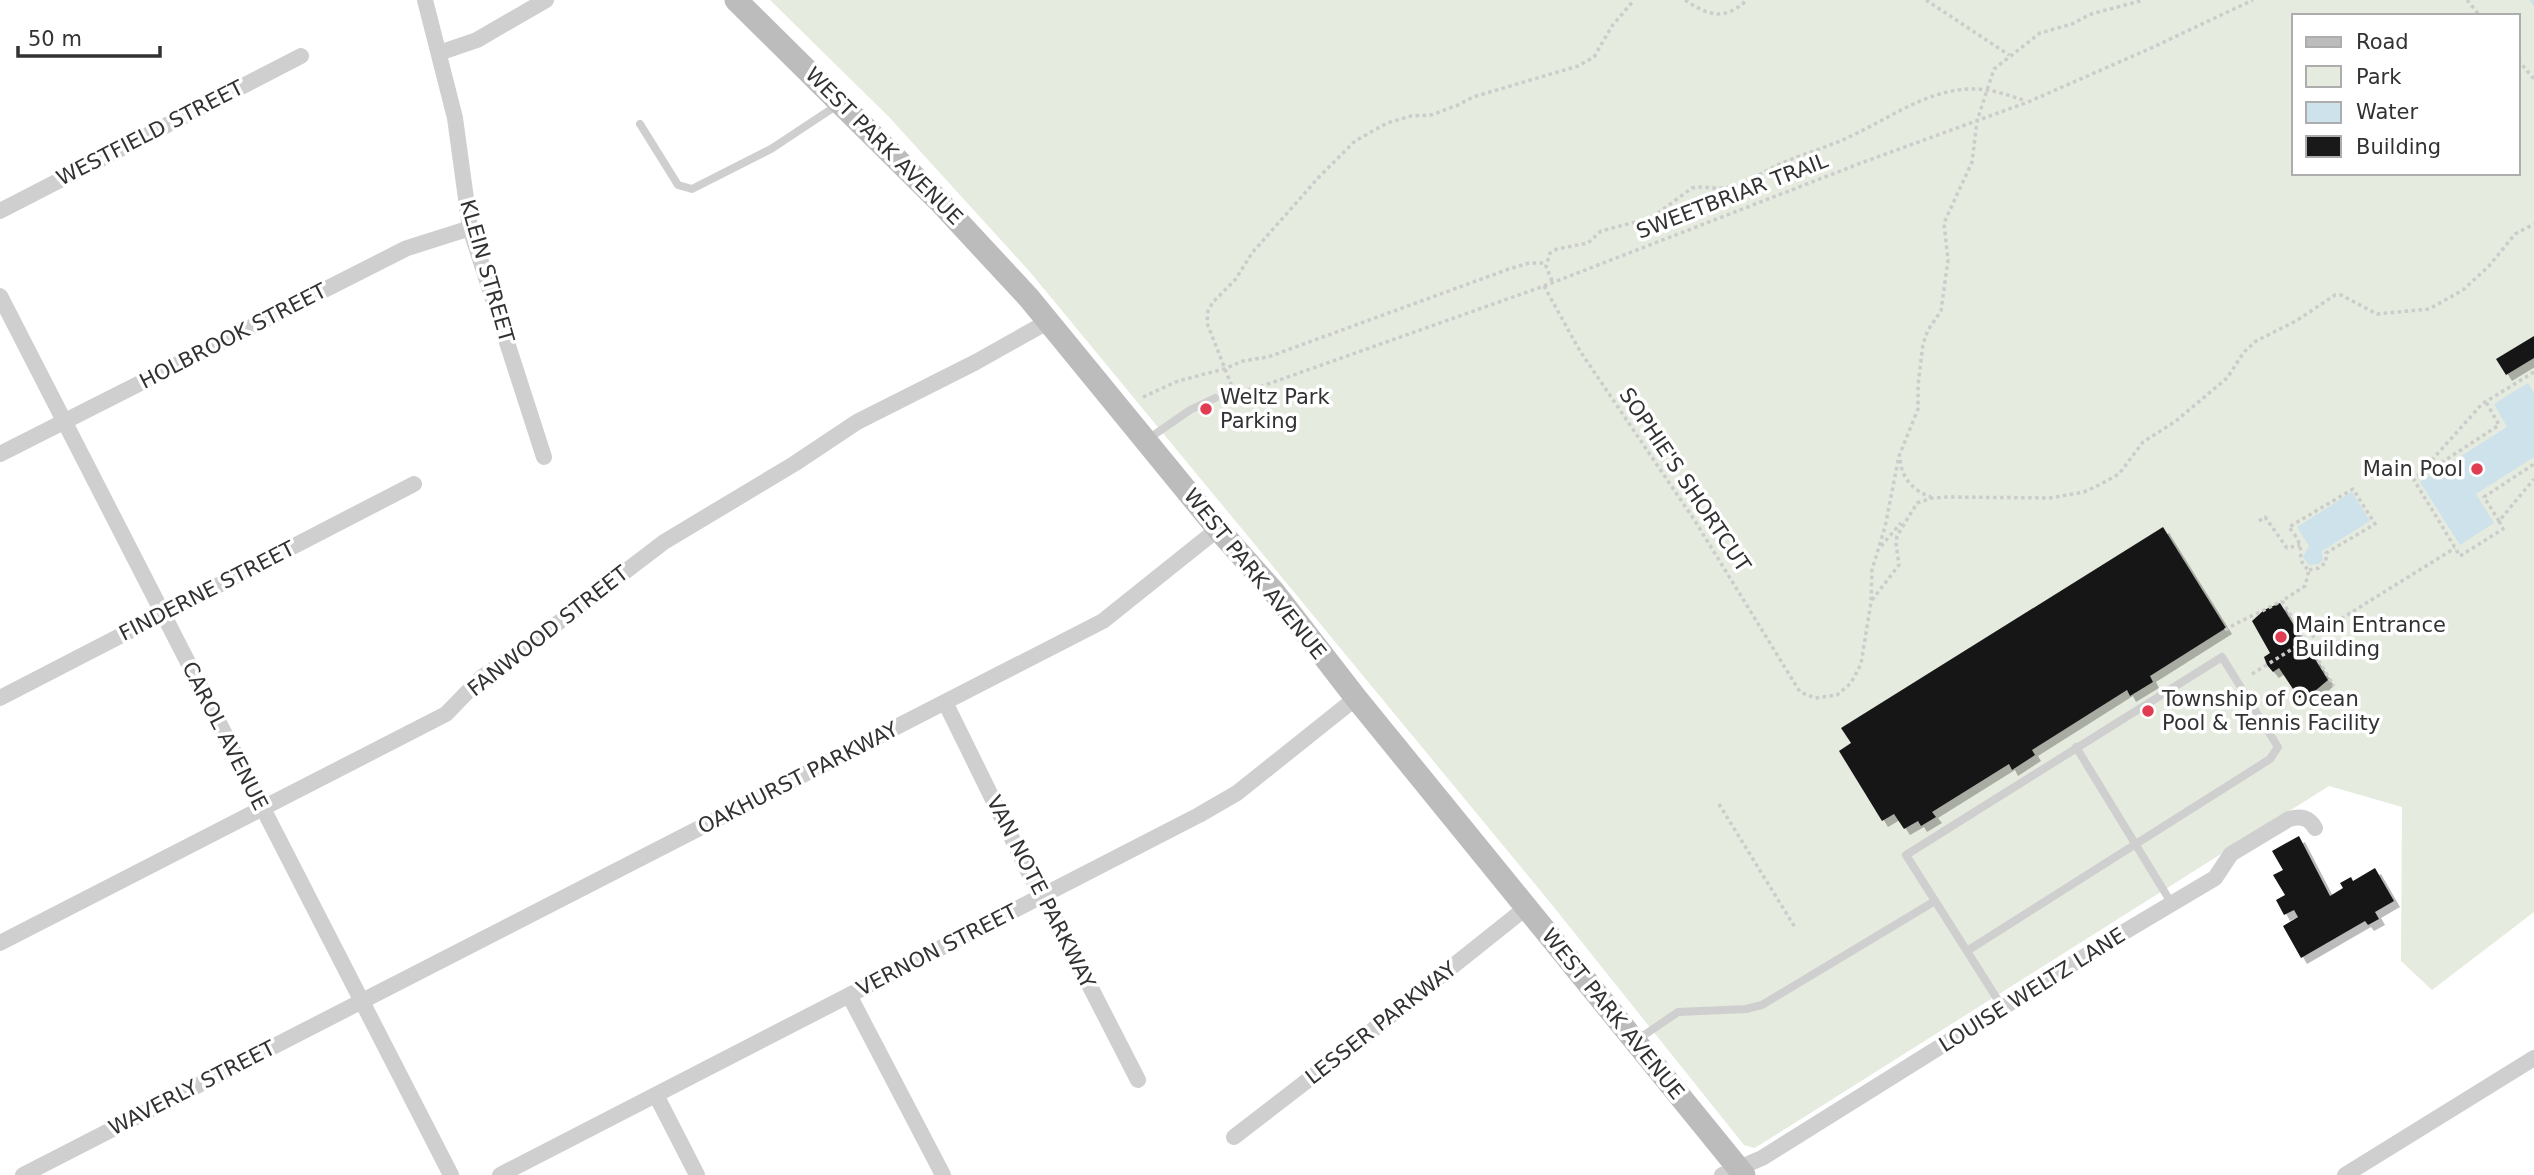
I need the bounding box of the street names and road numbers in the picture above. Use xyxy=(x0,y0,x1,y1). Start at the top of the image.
street label: WEST PARK AVENUE xyxy=(800,62,968,230)
street label: WESTFIELD STREET xyxy=(53,75,248,191)
street label: SWEETBRIAR TRAIL xyxy=(1633,148,1831,244)
street label: KLEIN STREET xyxy=(455,197,519,345)
street label: HOLBROOK STREET xyxy=(135,278,331,394)
street label: SOPHIE'S SHORTCUT xyxy=(1614,383,1756,577)
street label: WEST PARK AVENUE xyxy=(1179,484,1331,664)
street label: FINDERNE STREET xyxy=(115,536,299,646)
street label: FANWOOD STREET xyxy=(463,561,633,701)
street label: CAROL AVENUE xyxy=(177,658,273,814)
street label: OAKHURST PARKWAY xyxy=(694,717,902,839)
street label: VAN NOTE PARKWAY xyxy=(982,792,1100,993)
street label: VERNON STREET xyxy=(853,899,1021,1001)
street label: LOUISE WELTZ LANE xyxy=(1935,923,2129,1057)
street label: WEST PARK AVENUE xyxy=(1537,924,1689,1104)
street label: LESSER PARKWAY xyxy=(1301,957,1461,1089)
street label: WAVERLY STREET xyxy=(105,1036,279,1140)

